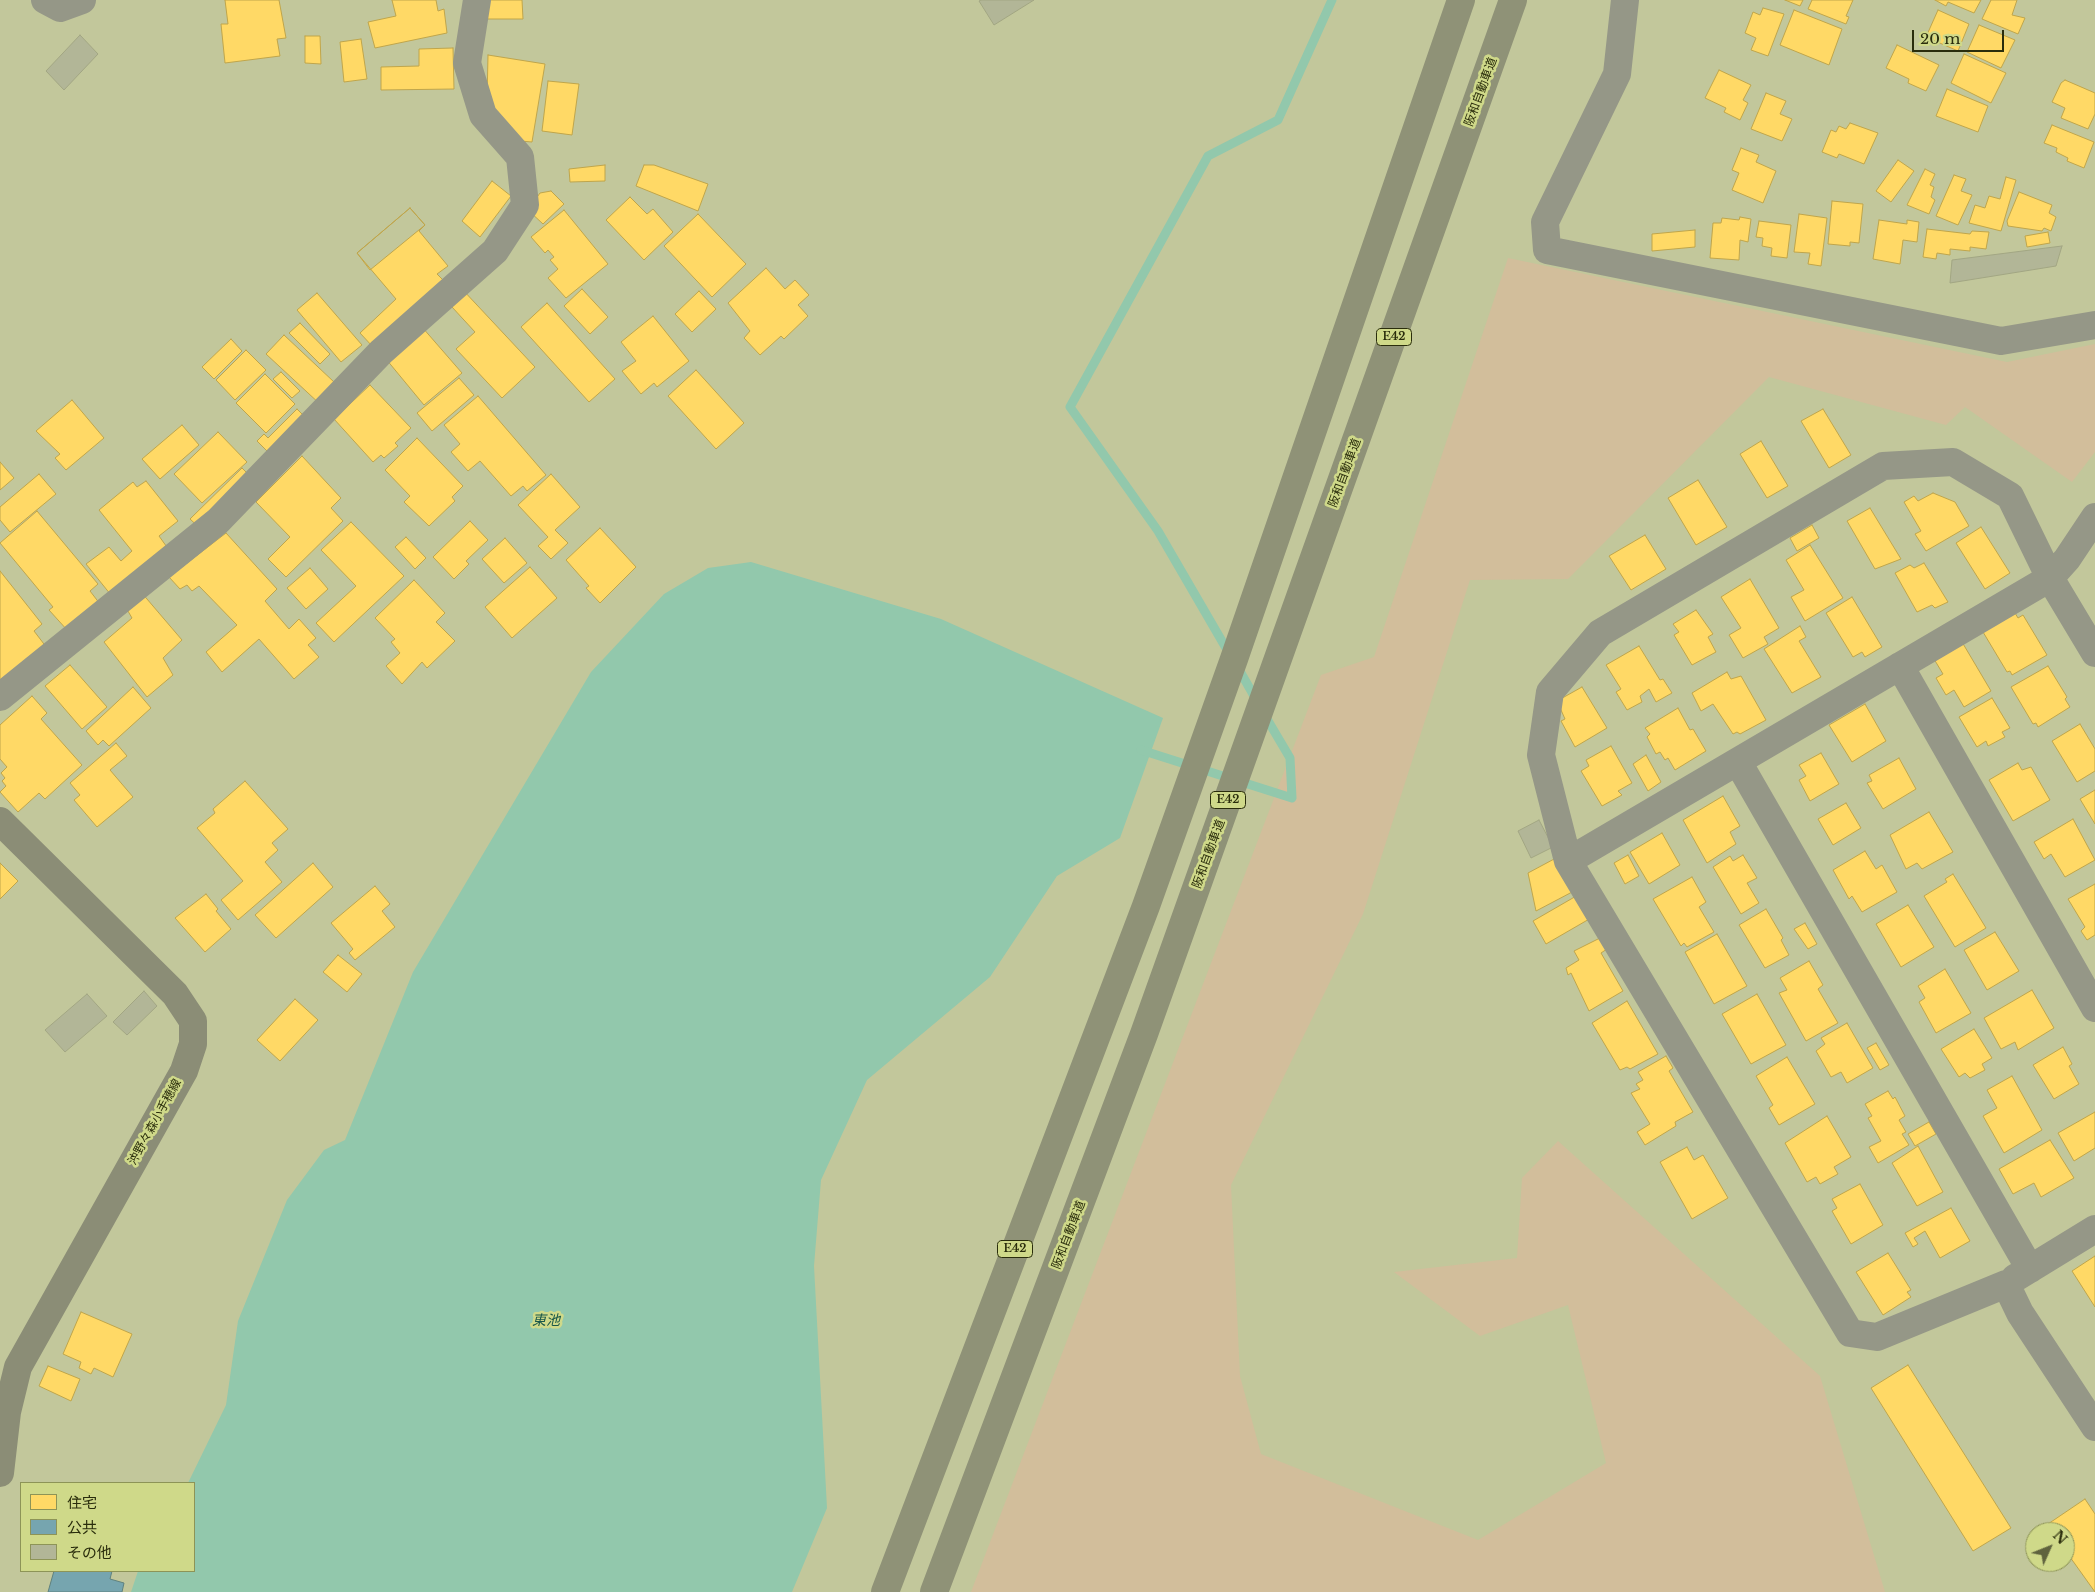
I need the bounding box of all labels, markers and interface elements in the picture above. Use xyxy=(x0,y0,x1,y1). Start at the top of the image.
scale bar xyxy=(1915,20,2008,52)
text: 20 m xyxy=(1920,29,1960,48)
street label: 阪和自動車道 xyxy=(1462,56,1500,128)
road number: E42 xyxy=(1376,328,1412,346)
street label: 阪和自動車道 xyxy=(1326,437,1364,509)
road number: E42 xyxy=(1210,792,1246,808)
street label: 阪和自動車道 xyxy=(1190,818,1228,890)
street label: 沖野々森小手穂線 xyxy=(125,1077,185,1167)
street label: 阪和自動車道 xyxy=(1049,1199,1089,1271)
road number: E42 xyxy=(998,1240,1032,1258)
water label: 東池 xyxy=(532,1313,560,1329)
legend xyxy=(20,1482,195,1572)
text: 住宅 xyxy=(67,1493,97,1512)
text: 公共 xyxy=(67,1518,97,1537)
north arrow xyxy=(2025,1522,2075,1572)
text: N xyxy=(2049,1526,2071,1548)
text: その他 xyxy=(67,1543,112,1562)

